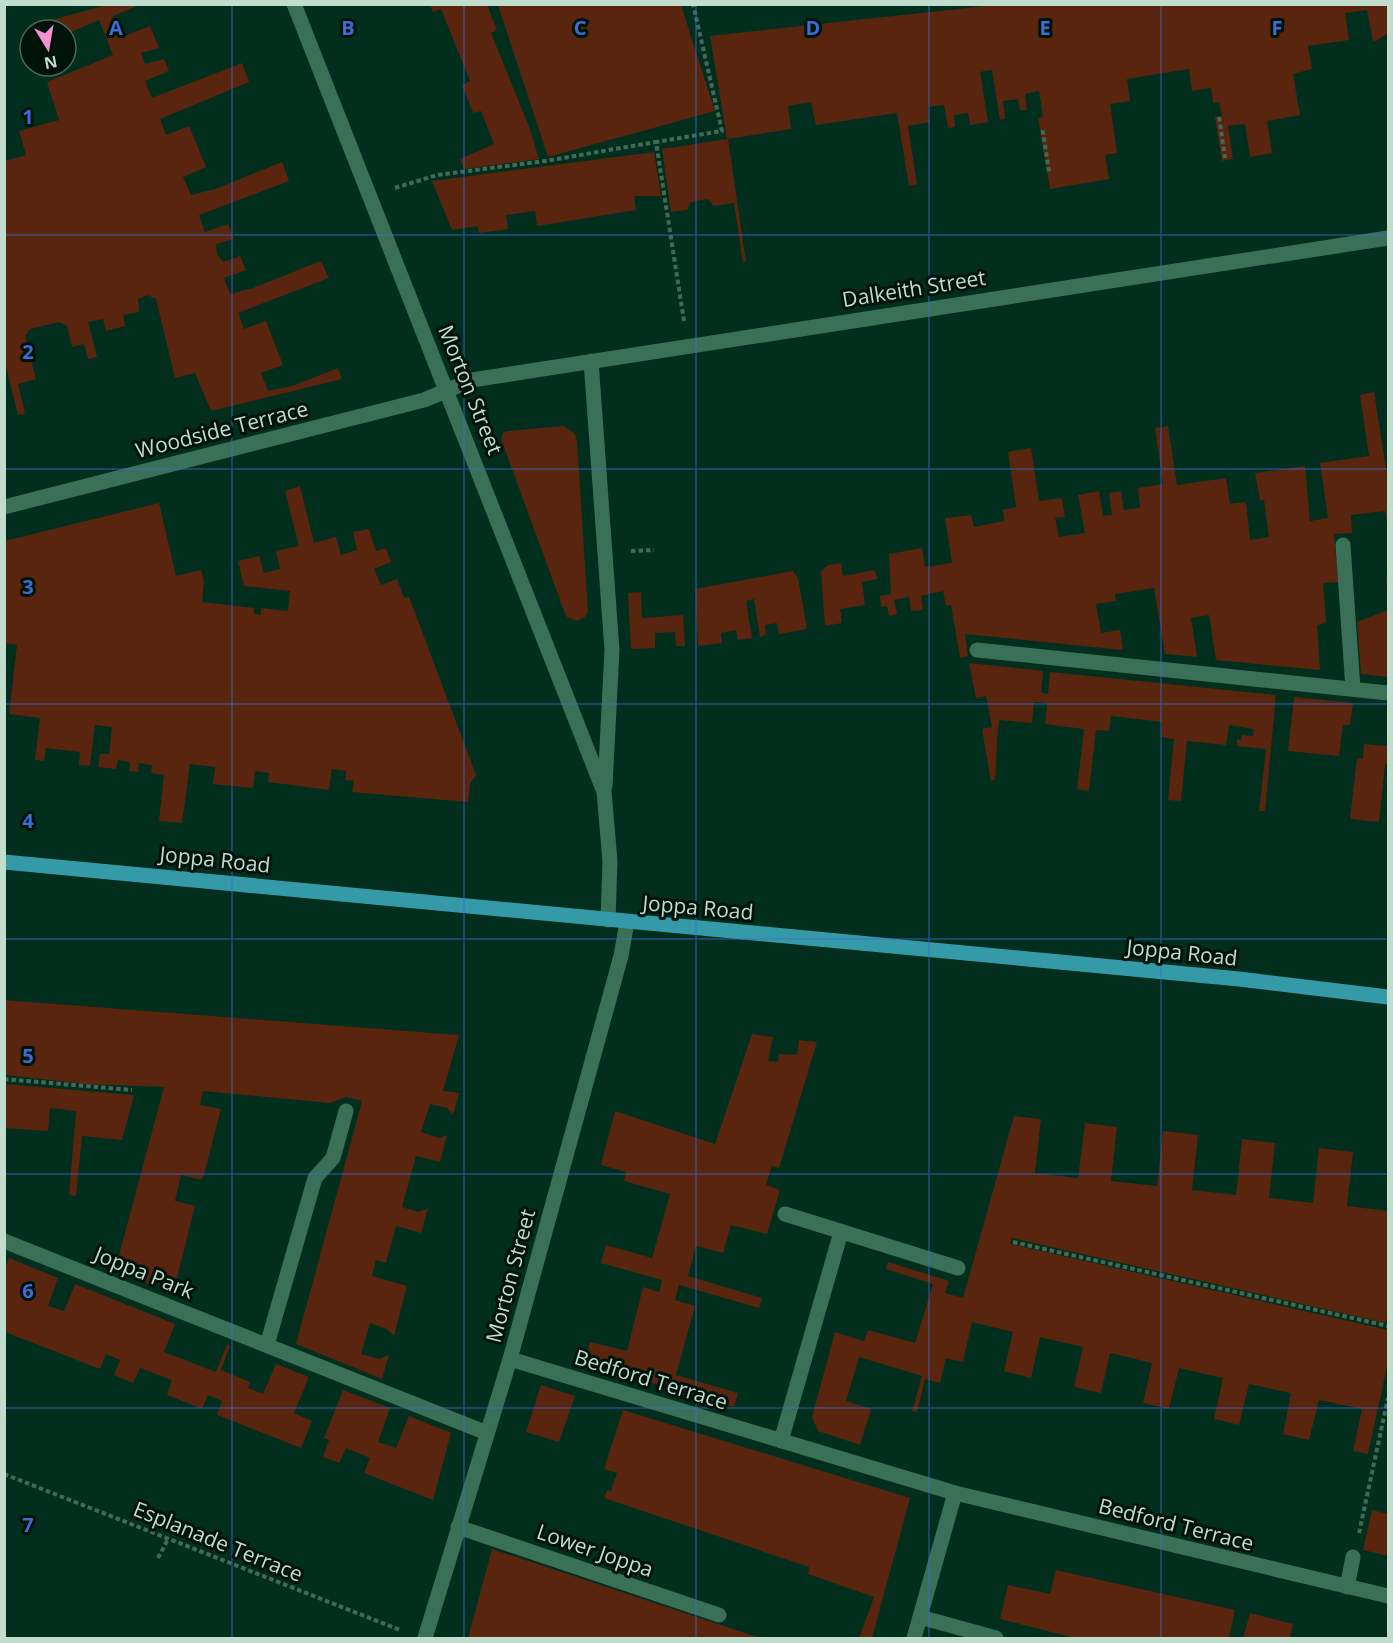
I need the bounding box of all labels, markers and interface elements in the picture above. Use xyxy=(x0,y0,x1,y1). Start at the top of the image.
text: A xyxy=(109,14,123,41)
text: B xyxy=(341,14,355,41)
text: C xyxy=(574,14,587,41)
text: D xyxy=(806,14,820,41)
text: E xyxy=(1039,14,1051,41)
text: F xyxy=(1272,14,1282,41)
north arrow xyxy=(18,18,78,78)
text: N xyxy=(42,51,59,75)
text: 1 xyxy=(22,103,34,130)
street label: Dalkeith Street xyxy=(840,263,988,313)
street label: Morton Street xyxy=(432,321,510,458)
text: 2 xyxy=(22,338,34,365)
street label: Woodside Terrace xyxy=(133,394,311,464)
text: 3 xyxy=(22,573,34,600)
text: 4 xyxy=(22,807,34,834)
street label: Joppa Road xyxy=(156,839,272,879)
street label: Joppa Road xyxy=(639,888,755,926)
street label: Joppa Road xyxy=(1123,932,1239,972)
text: 5 xyxy=(22,1042,34,1069)
street label: Morton Street xyxy=(479,1206,541,1346)
street label: Joppa Park xyxy=(89,1239,198,1305)
text: 6 xyxy=(22,1277,34,1304)
street label: Bedford Terrace xyxy=(571,1342,731,1416)
street label: Bedford Terrace xyxy=(1096,1491,1257,1557)
street label: Esplanade Terrace xyxy=(130,1494,307,1588)
text: 7 xyxy=(22,1511,34,1538)
street label: Lower Joppa xyxy=(533,1517,657,1583)

